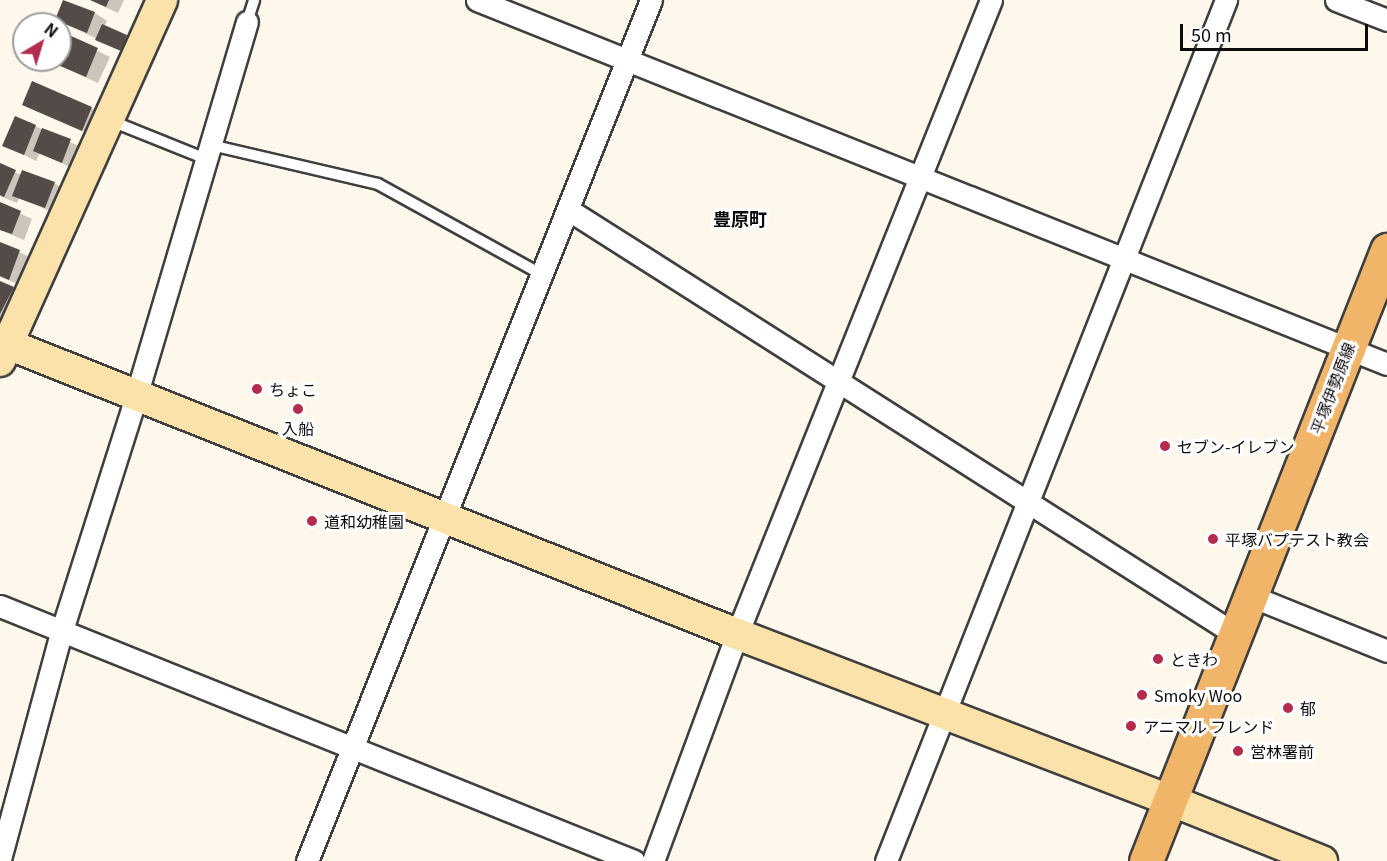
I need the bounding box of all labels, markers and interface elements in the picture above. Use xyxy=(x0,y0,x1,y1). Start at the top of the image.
north arrow xyxy=(12,12,72,72)
scale bar xyxy=(1183,12,1370,50)
text: N xyxy=(40,16,64,43)
text: 50 m xyxy=(1191,21,1232,47)
district label: 豊原町 xyxy=(713,207,767,229)
street label: 平塚伊勢原線 xyxy=(1306,340,1358,436)
place label: ちょこ xyxy=(269,379,317,399)
marker: ちょこ xyxy=(250,382,264,396)
marker: 入船 xyxy=(291,402,305,416)
place label: 入船 xyxy=(282,418,314,438)
place label: セブン-イレブン xyxy=(1177,436,1295,456)
marker: セブン-イレブン xyxy=(1158,439,1172,453)
place label: 道和幼稚園 xyxy=(324,511,404,531)
marker: 道和幼稚園 xyxy=(305,514,319,528)
place label: 平塚バプテスト教会 xyxy=(1225,529,1369,549)
marker: 平塚バプテスト教会 xyxy=(1206,532,1220,546)
place label: ときわ xyxy=(1170,649,1218,669)
marker: ときわ xyxy=(1151,652,1165,666)
place label: Smoky Woo xyxy=(1154,685,1242,705)
marker: Smoky Woo xyxy=(1135,688,1149,702)
place label: 郁 xyxy=(1300,698,1316,718)
marker: 郁 xyxy=(1281,701,1295,715)
place label: アニマル フレンド xyxy=(1143,716,1275,736)
marker: アニマル フレンド xyxy=(1124,719,1138,733)
place label: 営林署前 xyxy=(1250,741,1314,761)
marker: 営林署前 xyxy=(1231,744,1245,758)

